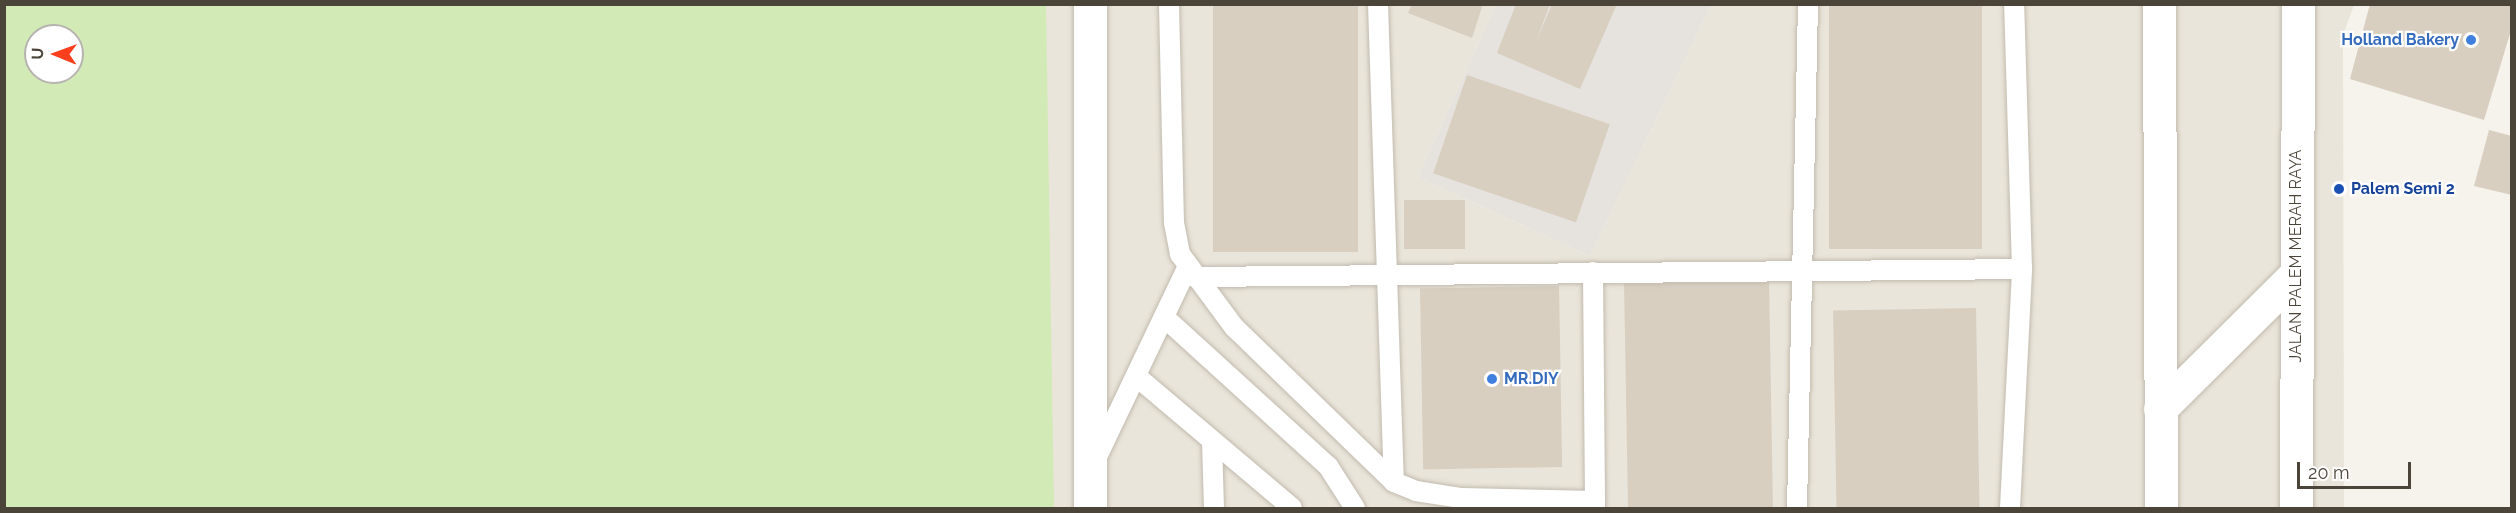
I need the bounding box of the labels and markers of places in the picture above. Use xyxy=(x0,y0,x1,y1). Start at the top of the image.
place label: Holland Bakery xyxy=(2341,30,2459,50)
marker: Holland Bakery xyxy=(2464,33,2478,47)
place label: Palem Semi 2 xyxy=(2351,179,2455,199)
marker: Palem Semi 2 xyxy=(2332,182,2346,196)
place label: MR.DIY xyxy=(1504,369,1559,389)
marker: MR.DIY xyxy=(1485,372,1499,386)

